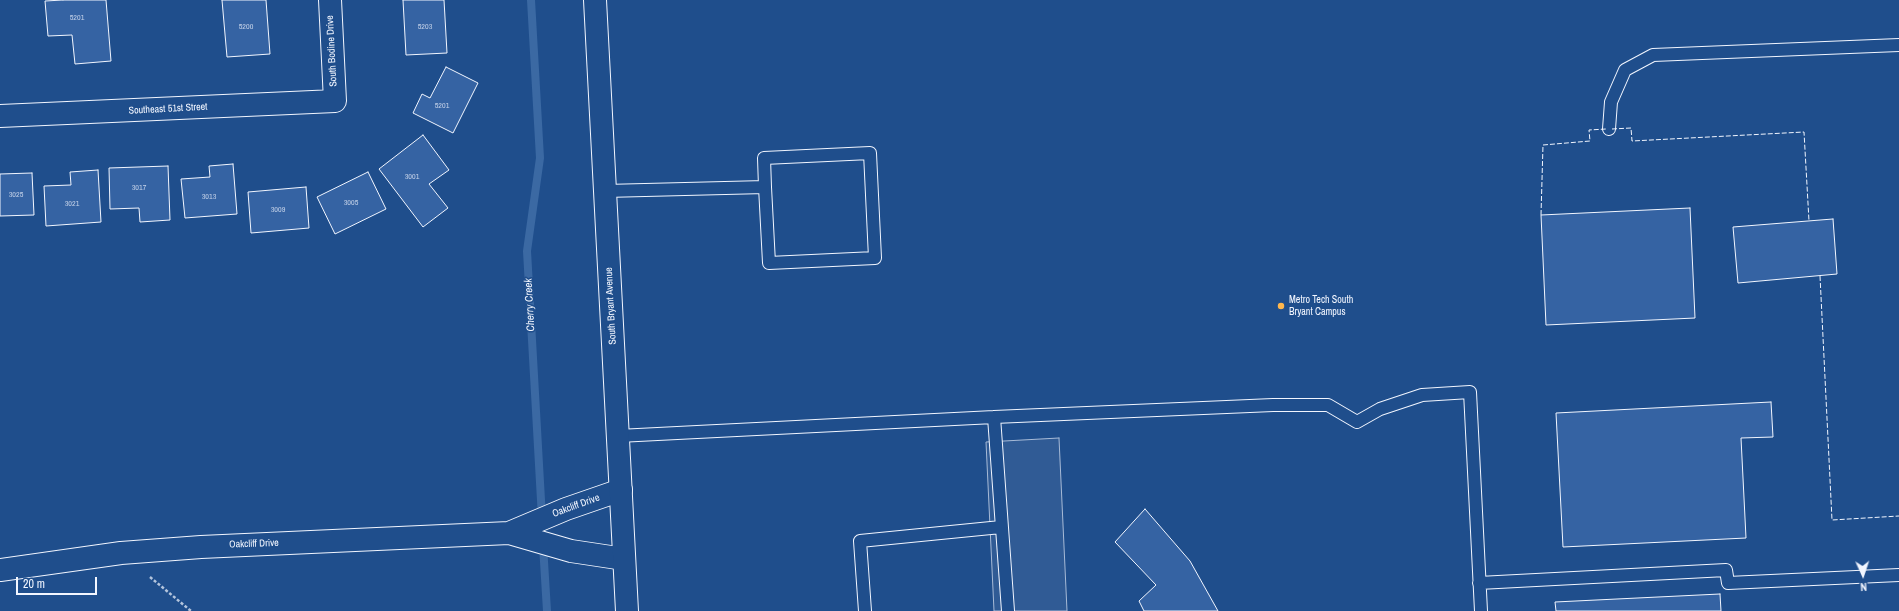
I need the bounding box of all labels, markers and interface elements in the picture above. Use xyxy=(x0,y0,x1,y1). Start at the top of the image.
house number: 5201 xyxy=(70,13,84,23)
street label: South Bodine Drive xyxy=(324,15,340,87)
house number: 5200 xyxy=(239,22,253,32)
house number: 5203 xyxy=(418,22,432,32)
street label: Southeast 51st Street xyxy=(128,101,208,117)
house number: 5201 xyxy=(435,101,449,111)
house number: 3001 xyxy=(405,172,419,182)
house number: 3017 xyxy=(132,183,146,193)
house number: 3025 xyxy=(9,190,23,200)
house number: 3013 xyxy=(202,192,216,202)
house number: 3005 xyxy=(344,198,358,208)
house number: 3021 xyxy=(65,199,79,209)
house number: 3009 xyxy=(271,205,285,215)
street label: South Bryant Avenue xyxy=(603,267,619,345)
water label: Cherry Creek xyxy=(522,278,538,332)
place label: Metro Tech South Bryant Campus xyxy=(1289,294,1353,318)
marker: Metro Tech South Bryant Campus xyxy=(1276,301,1286,311)
street label: Oakcliff Drive xyxy=(551,492,601,520)
street label: Oakcliff Drive xyxy=(229,537,279,551)
north arrow xyxy=(1843,555,1883,595)
scale bar xyxy=(18,569,99,595)
text: 20 m xyxy=(23,576,45,592)
text: N xyxy=(1860,580,1867,594)

